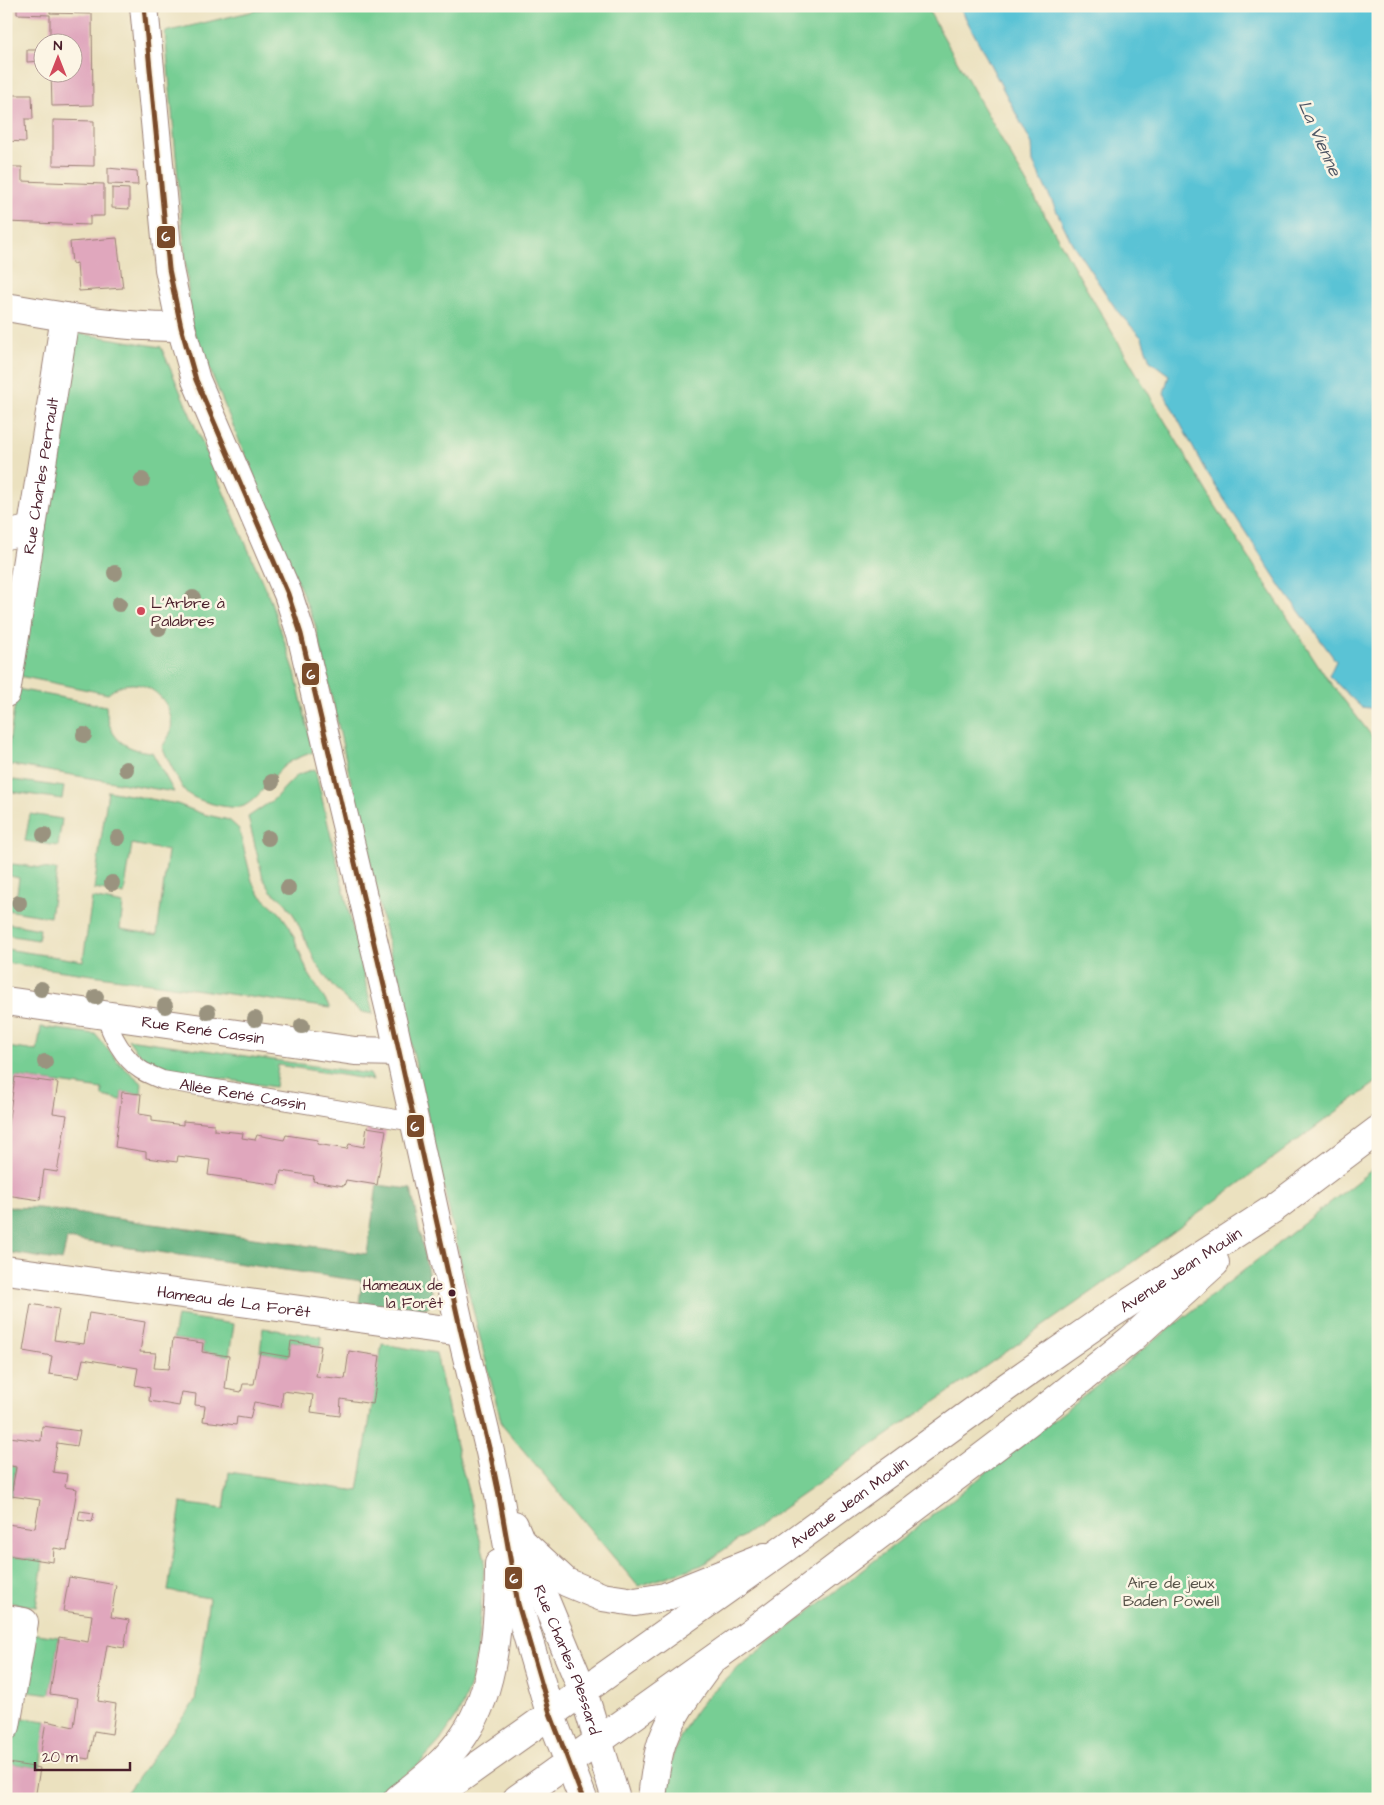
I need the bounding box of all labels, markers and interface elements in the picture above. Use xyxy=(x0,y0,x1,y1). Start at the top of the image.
north arrow xyxy=(32,32,82,82)
text: N xyxy=(54,36,63,56)
water label: La Vienne xyxy=(1292,96,1348,181)
line badge: 6 xyxy=(156,225,176,249)
text: 6 xyxy=(162,227,171,247)
street label: Rue Charles Perrault xyxy=(18,395,64,556)
place label: L'Arbre à Palabres xyxy=(151,592,225,632)
marker: L'Arbre à Palabres xyxy=(135,605,147,617)
line badge: 6 xyxy=(301,662,320,686)
text: 6 xyxy=(307,665,316,685)
street label: Rue René Cassin xyxy=(140,1011,266,1050)
street label: Allée René Cassin xyxy=(178,1073,308,1116)
line badge: 6 xyxy=(406,1114,425,1138)
text: 6 xyxy=(411,1117,420,1137)
street label: Avenue Jean Moulin xyxy=(1115,1222,1246,1318)
place label: Hameaux de la Forêt xyxy=(362,1275,443,1314)
street label: Hameau de La Forêt xyxy=(156,1281,312,1323)
marker: Hameaux de la Forêt xyxy=(447,1288,457,1298)
street label: Avenue Jean Moulin xyxy=(786,1452,913,1553)
line badge: 6 xyxy=(504,1566,523,1590)
text: 6 xyxy=(510,1569,519,1589)
park label: Aire de jeux Baden Powell xyxy=(1123,1572,1219,1612)
street label: Rue Charles Plessard xyxy=(528,1582,606,1737)
scale bar xyxy=(35,1740,130,1772)
text: 20 m xyxy=(42,1747,78,1768)

